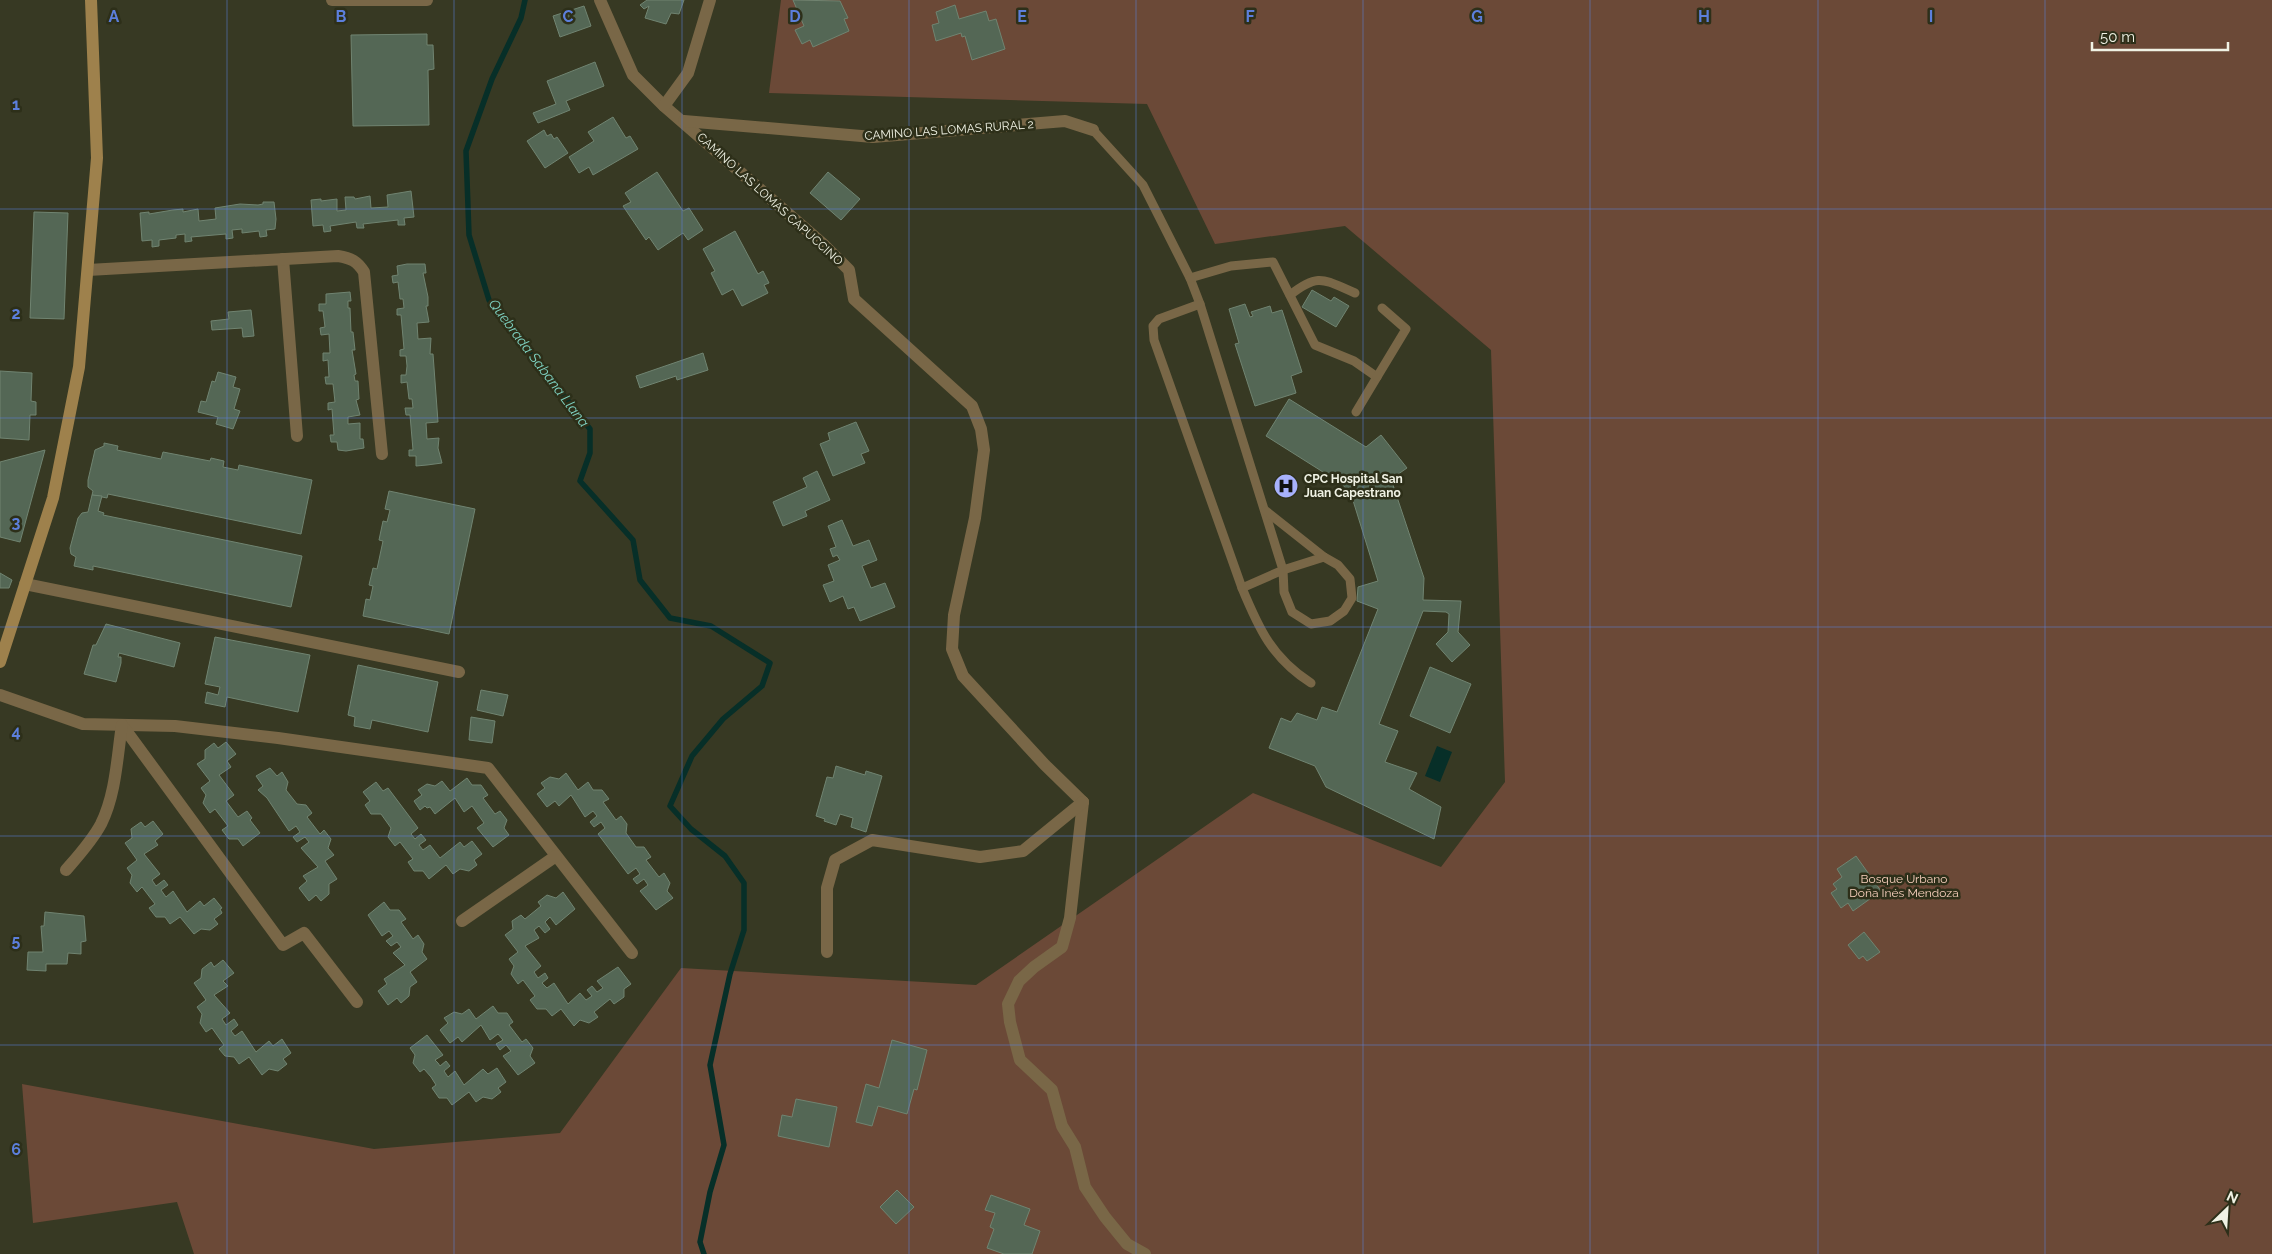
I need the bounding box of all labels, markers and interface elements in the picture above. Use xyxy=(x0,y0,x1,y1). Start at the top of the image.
text: A xyxy=(109,7,120,26)
text: B xyxy=(336,7,347,26)
text: C xyxy=(563,7,574,26)
text: D xyxy=(789,7,801,26)
text: E xyxy=(1017,7,1027,26)
text: F xyxy=(1245,7,1255,26)
text: G xyxy=(1471,7,1483,26)
text: H xyxy=(1698,7,1710,26)
text: I xyxy=(1929,7,1933,26)
scale bar xyxy=(2092,20,2228,52)
text: 50 m xyxy=(2100,28,2135,46)
text: 1 xyxy=(12,95,20,114)
street label: CAMINO LAS LOMAS RURAL 2 xyxy=(864,117,1034,143)
street label: CAMINO LAS LOMAS CAPUCCINO xyxy=(694,130,846,268)
water label: Quebrada Sabana Llana xyxy=(486,296,592,430)
text: 2 xyxy=(11,304,21,323)
place label: CPC Hospital San Juan Capestrano xyxy=(1304,472,1403,500)
hospital icon: CPC Hospital San Juan Capestrano xyxy=(1273,473,1299,499)
text: 3 xyxy=(12,513,21,532)
text: 4 xyxy=(11,722,21,741)
park label: Bosque Urbano Doña Inés Mendoza xyxy=(1849,872,1959,900)
text: 5 xyxy=(12,931,21,950)
text: 6 xyxy=(11,1140,21,1159)
north arrow xyxy=(2202,1184,2252,1234)
text: N xyxy=(2224,1188,2241,1207)

